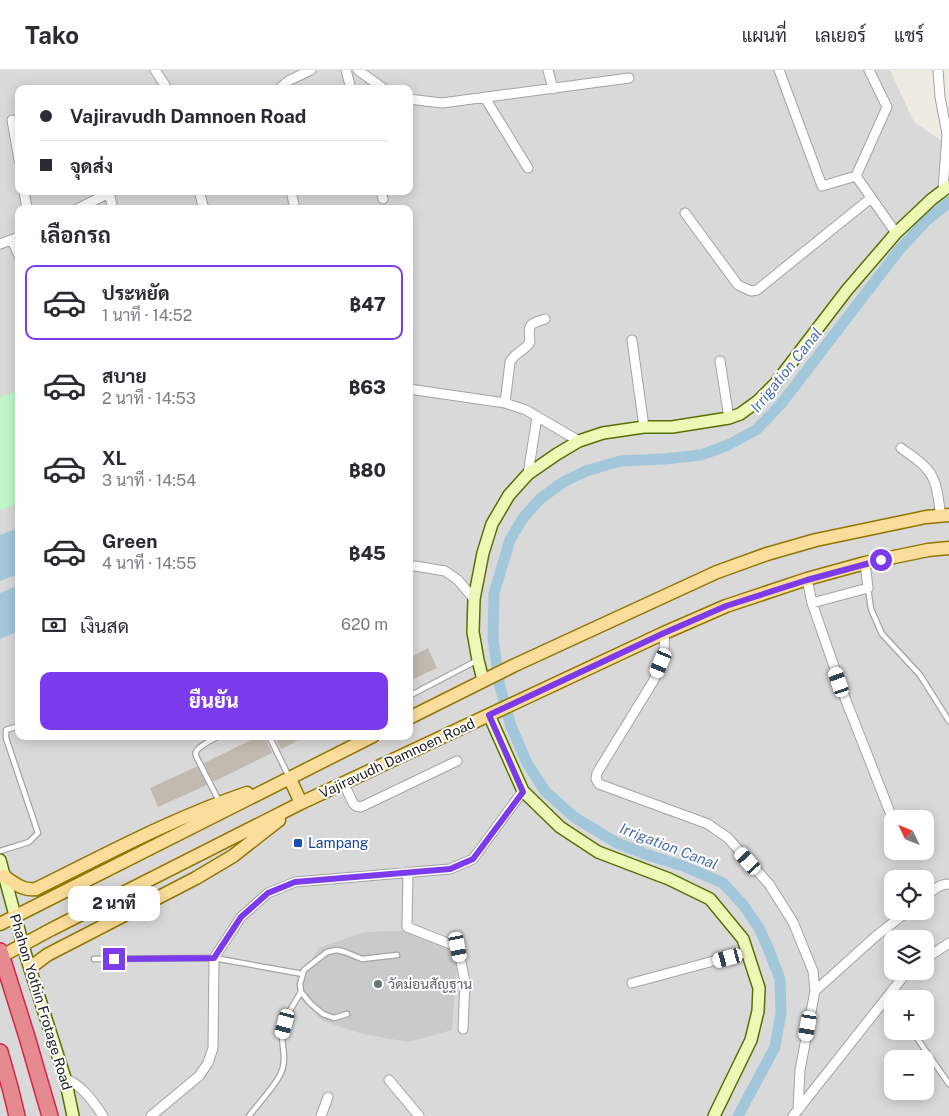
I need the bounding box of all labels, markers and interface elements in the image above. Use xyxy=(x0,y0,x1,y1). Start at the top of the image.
text: Tako xyxy=(25,21,79,49)
text: แผนที่ xyxy=(742,25,787,46)
text: เลเยอร์ xyxy=(815,25,866,46)
text: แชร์ xyxy=(894,25,924,46)
text: Vajiravudh Damnoen Road xyxy=(70,105,306,127)
text: จุดส่ง xyxy=(70,155,113,177)
text: เลือกรถ xyxy=(40,222,111,248)
icon: car xyxy=(42,280,87,325)
text: ประหยัด xyxy=(102,282,170,304)
text: ฿47 xyxy=(350,293,386,315)
text: 1 นาที · 14:52 xyxy=(102,306,192,325)
water label: Irrigation Canal xyxy=(747,324,825,416)
icon: car xyxy=(42,363,87,408)
text: สบาย xyxy=(102,365,147,387)
text: ฿63 xyxy=(349,376,386,398)
text: 2 นาที · 14:53 xyxy=(102,389,196,408)
icon: car xyxy=(42,446,87,491)
text: XL xyxy=(102,447,127,469)
text: ฿80 xyxy=(349,459,386,481)
text: 3 นาที · 14:54 xyxy=(102,471,196,490)
icon: car xyxy=(42,529,87,574)
text: Green xyxy=(102,530,157,552)
text: ฿45 xyxy=(349,542,386,564)
route start xyxy=(870,549,892,571)
text: 4 นาที · 14:55 xyxy=(102,554,196,573)
icon: cash xyxy=(40,611,68,639)
text: เงินสด xyxy=(80,615,129,637)
text: 620 m xyxy=(341,615,388,634)
car xyxy=(648,646,673,680)
car xyxy=(827,665,850,699)
button: ยืนยัน xyxy=(40,672,388,730)
street label: Vajiravudh Damnoen Road xyxy=(317,715,477,801)
north arrow xyxy=(884,810,934,860)
map controls xyxy=(884,810,934,1100)
water label: Irrigation Canal xyxy=(618,819,720,873)
place label: Lampang xyxy=(308,835,369,851)
marker: Lampang xyxy=(292,837,304,849)
car xyxy=(732,845,763,877)
button: locate xyxy=(884,870,934,920)
callout: 2 นาที xyxy=(68,886,160,922)
text: 2 นาที xyxy=(92,894,136,913)
street label: Phahon Yothin Frotage Road xyxy=(7,912,75,1092)
button: layers xyxy=(884,930,934,980)
car xyxy=(447,931,468,963)
car xyxy=(711,947,744,969)
route end xyxy=(103,948,125,970)
place label: วัดม่อนสัญฐาน xyxy=(388,976,472,993)
marker: วัดม่อนสัญฐาน xyxy=(372,978,384,990)
button: + xyxy=(884,990,934,1040)
car xyxy=(273,1008,296,1040)
car xyxy=(798,1010,817,1042)
button: − xyxy=(884,1050,934,1100)

